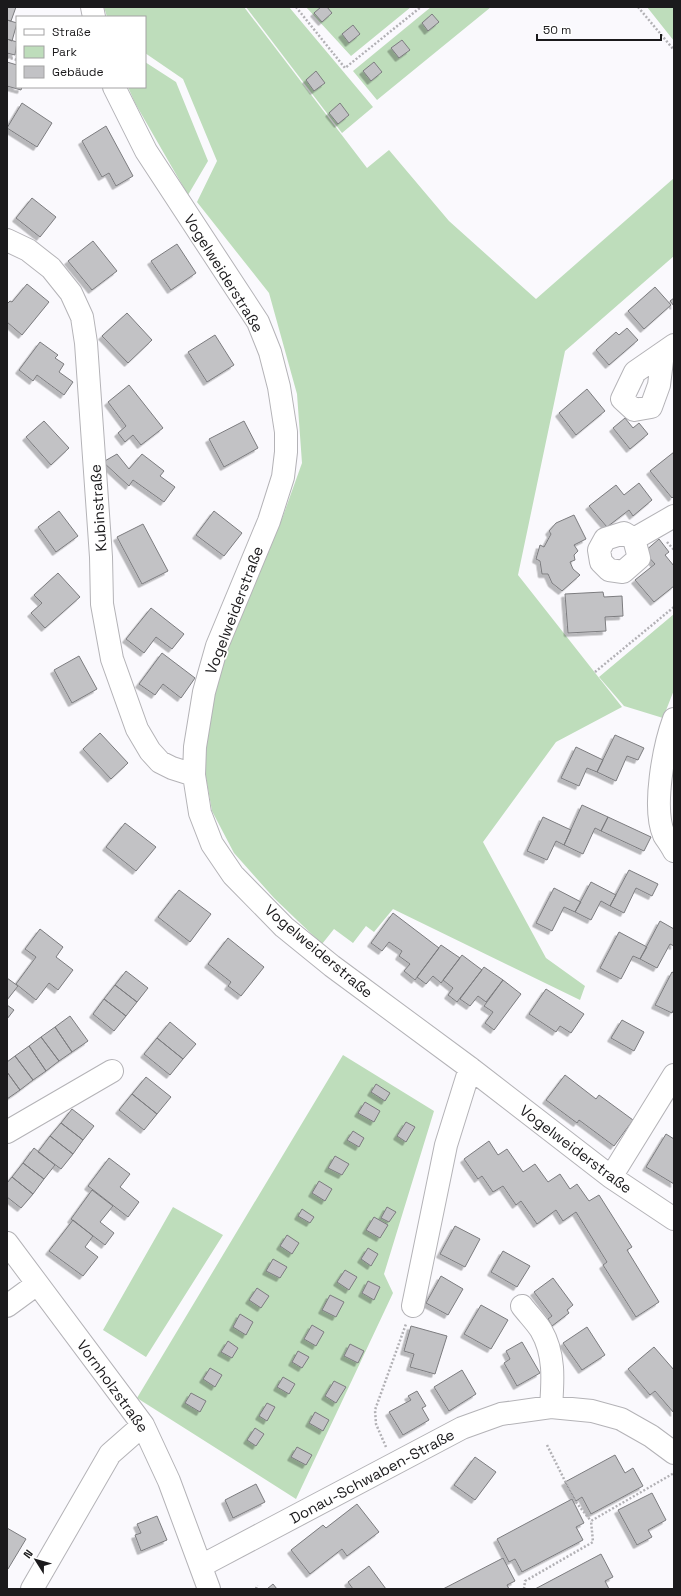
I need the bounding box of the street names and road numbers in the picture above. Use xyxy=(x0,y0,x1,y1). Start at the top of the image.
street label: Vogelweiderstraße xyxy=(180,210,268,336)
street label: Kubinstraße xyxy=(85,463,111,552)
street label: Vogelweiderstraße xyxy=(201,543,267,677)
street label: Vogelweiderstraße xyxy=(261,900,377,1002)
street label: Vogelweiderstraße xyxy=(516,1101,636,1197)
street label: Vornholzstraße xyxy=(73,1336,153,1436)
street label: Donau-Schwaben-Straße xyxy=(286,1424,458,1527)

